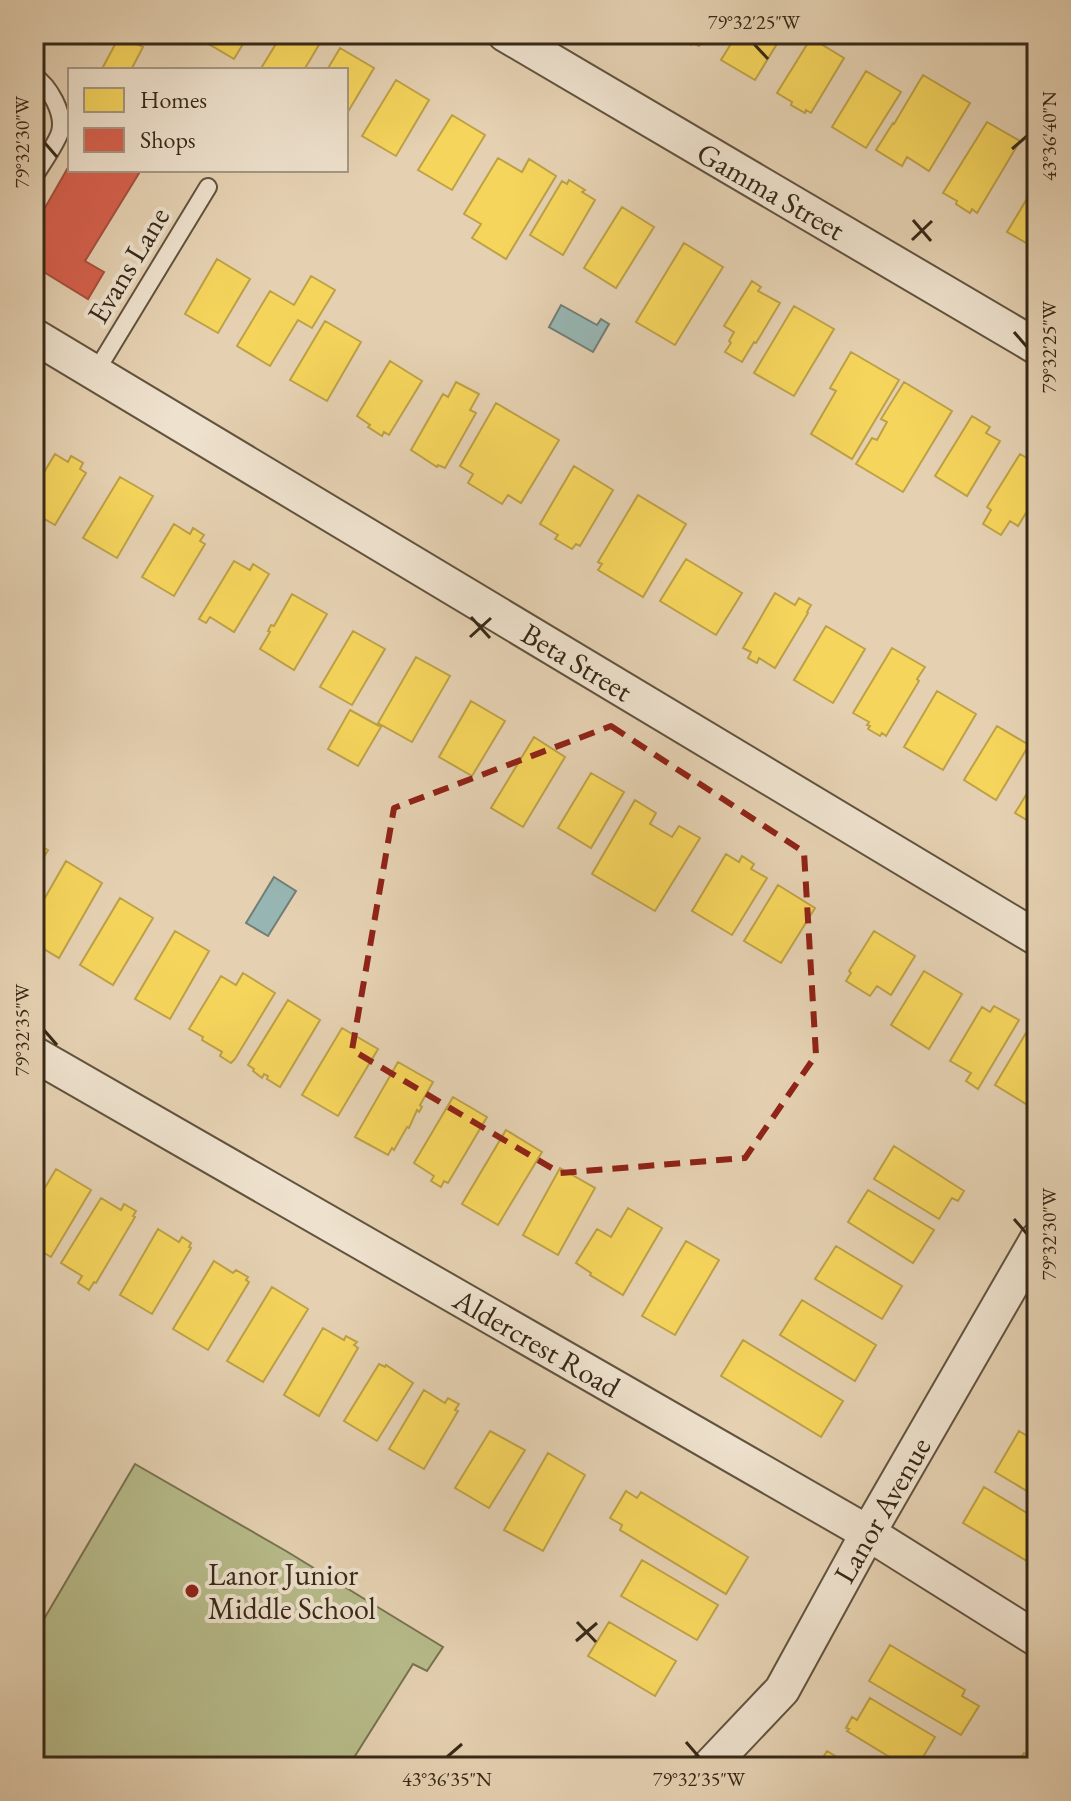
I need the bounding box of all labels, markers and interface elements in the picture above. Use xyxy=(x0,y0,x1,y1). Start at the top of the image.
text: 79°32'25"W xyxy=(708,9,801,35)
legend xyxy=(68,68,348,172)
text: Homes xyxy=(140,84,207,115)
text: 43°36'40"N xyxy=(1036,91,1062,181)
text: 79°32'30"W xyxy=(9,95,35,188)
text: Shops xyxy=(140,124,196,155)
street label: Gamma Street xyxy=(690,133,852,249)
street label: Evans Lane xyxy=(78,200,178,330)
text: 79°32'25"W xyxy=(1036,300,1062,393)
street label: Beta Street xyxy=(514,614,640,711)
text: 79°32'35"W xyxy=(9,983,35,1076)
text: 79°32'30"W xyxy=(1036,1187,1062,1280)
street label: Aldercrest Road xyxy=(446,1279,628,1407)
street label: Lanor Avenue xyxy=(825,1430,939,1590)
place label: Lanor Junior Middle School xyxy=(208,1555,376,1628)
marker: Lanor Junior Middle School xyxy=(183,1582,201,1600)
text: 43°36'35"N xyxy=(402,1766,492,1792)
text: 79°32'35"W xyxy=(653,1766,746,1792)

